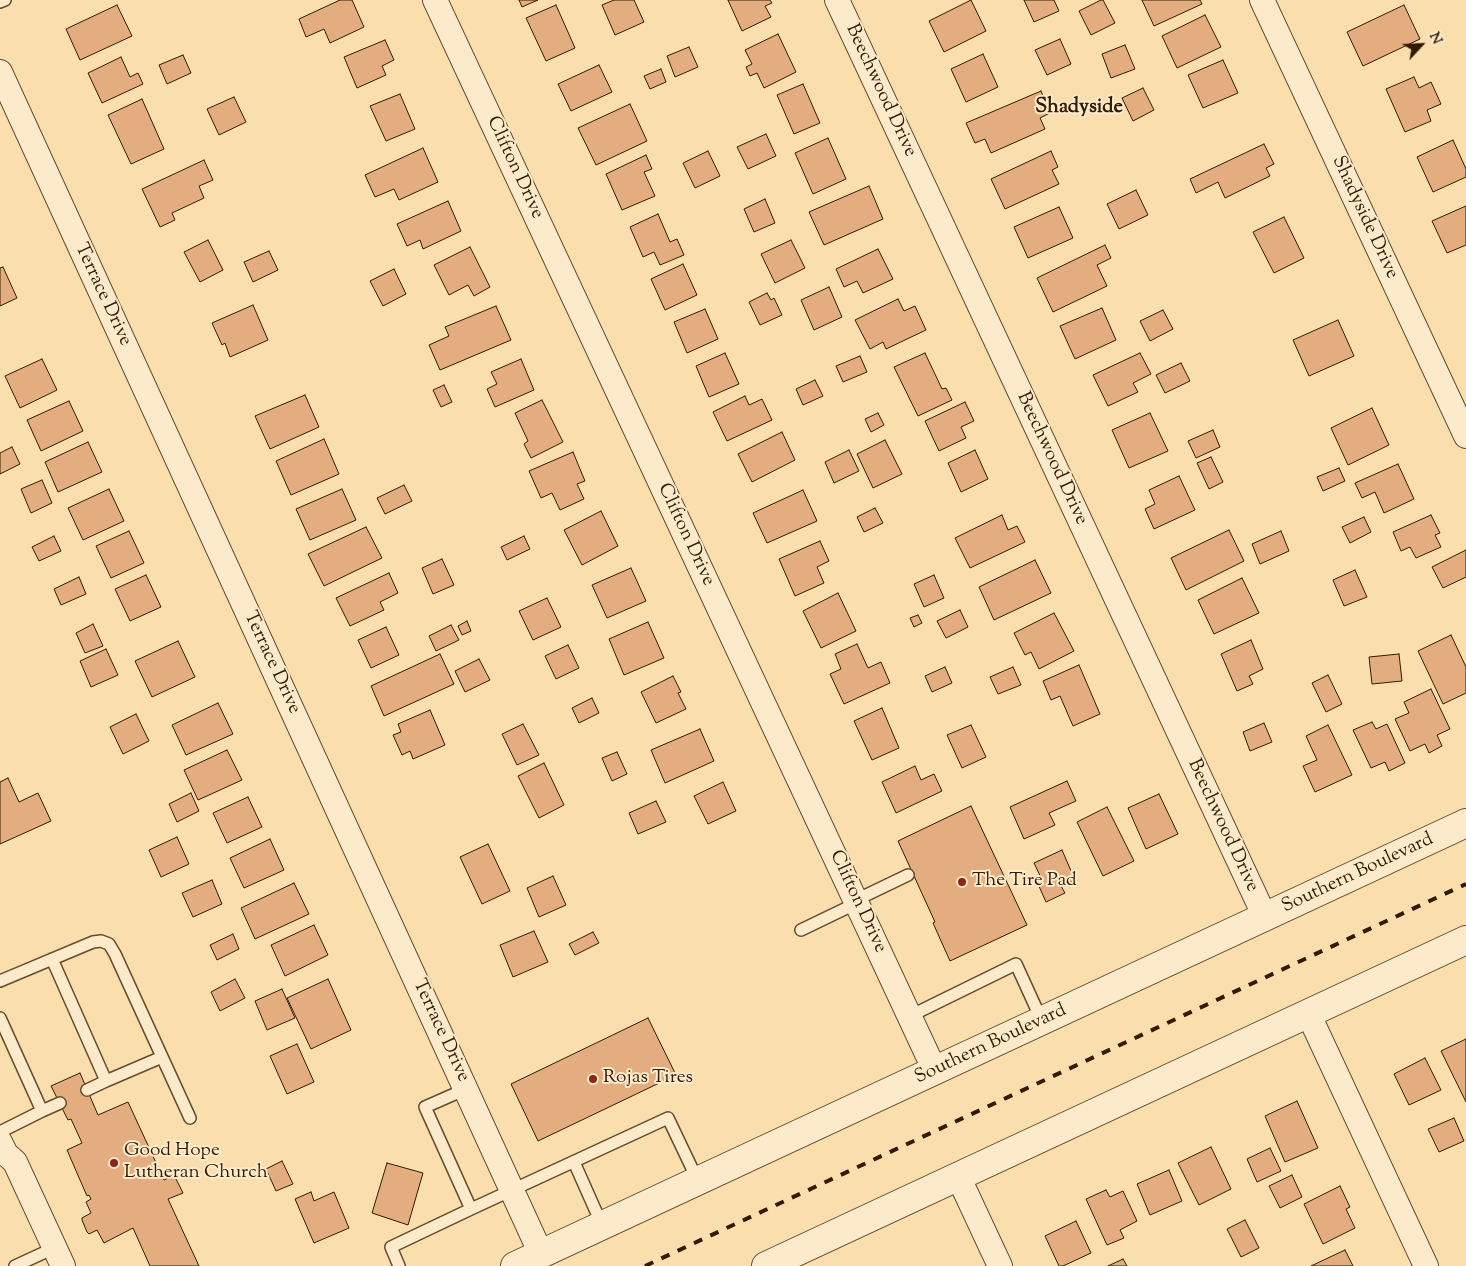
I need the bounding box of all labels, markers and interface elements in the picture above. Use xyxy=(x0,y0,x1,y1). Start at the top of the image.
north arrow xyxy=(1396,20,1446,70)
street label: Beechwood Drive xyxy=(839,21,921,161)
text: N xyxy=(1423,29,1446,48)
district label: Shadyside xyxy=(1035,97,1123,121)
street label: Clifton Drive xyxy=(480,113,548,223)
street label: Shadyside Drive xyxy=(1326,153,1402,283)
street label: Terrace Drive xyxy=(68,240,136,350)
street label: Beechwood Drive xyxy=(1010,389,1092,529)
street label: Clifton Drive xyxy=(651,480,719,590)
street label: Terrace Drive xyxy=(237,608,305,718)
street label: Beechwood Drive xyxy=(1181,756,1263,896)
street label: Southern Boulevard xyxy=(1279,829,1437,919)
street label: Clifton Drive xyxy=(823,847,891,957)
place label: The Tire Pad xyxy=(972,871,1077,893)
marker: The Tire Pad xyxy=(956,876,968,888)
street label: Terrace Drive xyxy=(406,976,474,1086)
street label: Southern Boulevard xyxy=(912,1000,1070,1090)
place label: Rojas Tires xyxy=(603,1068,693,1090)
marker: Rojas Tires xyxy=(587,1073,599,1085)
place label: Good Hope Lutheran Church xyxy=(124,1141,268,1185)
marker: Good Hope Lutheran Church xyxy=(108,1157,120,1169)

